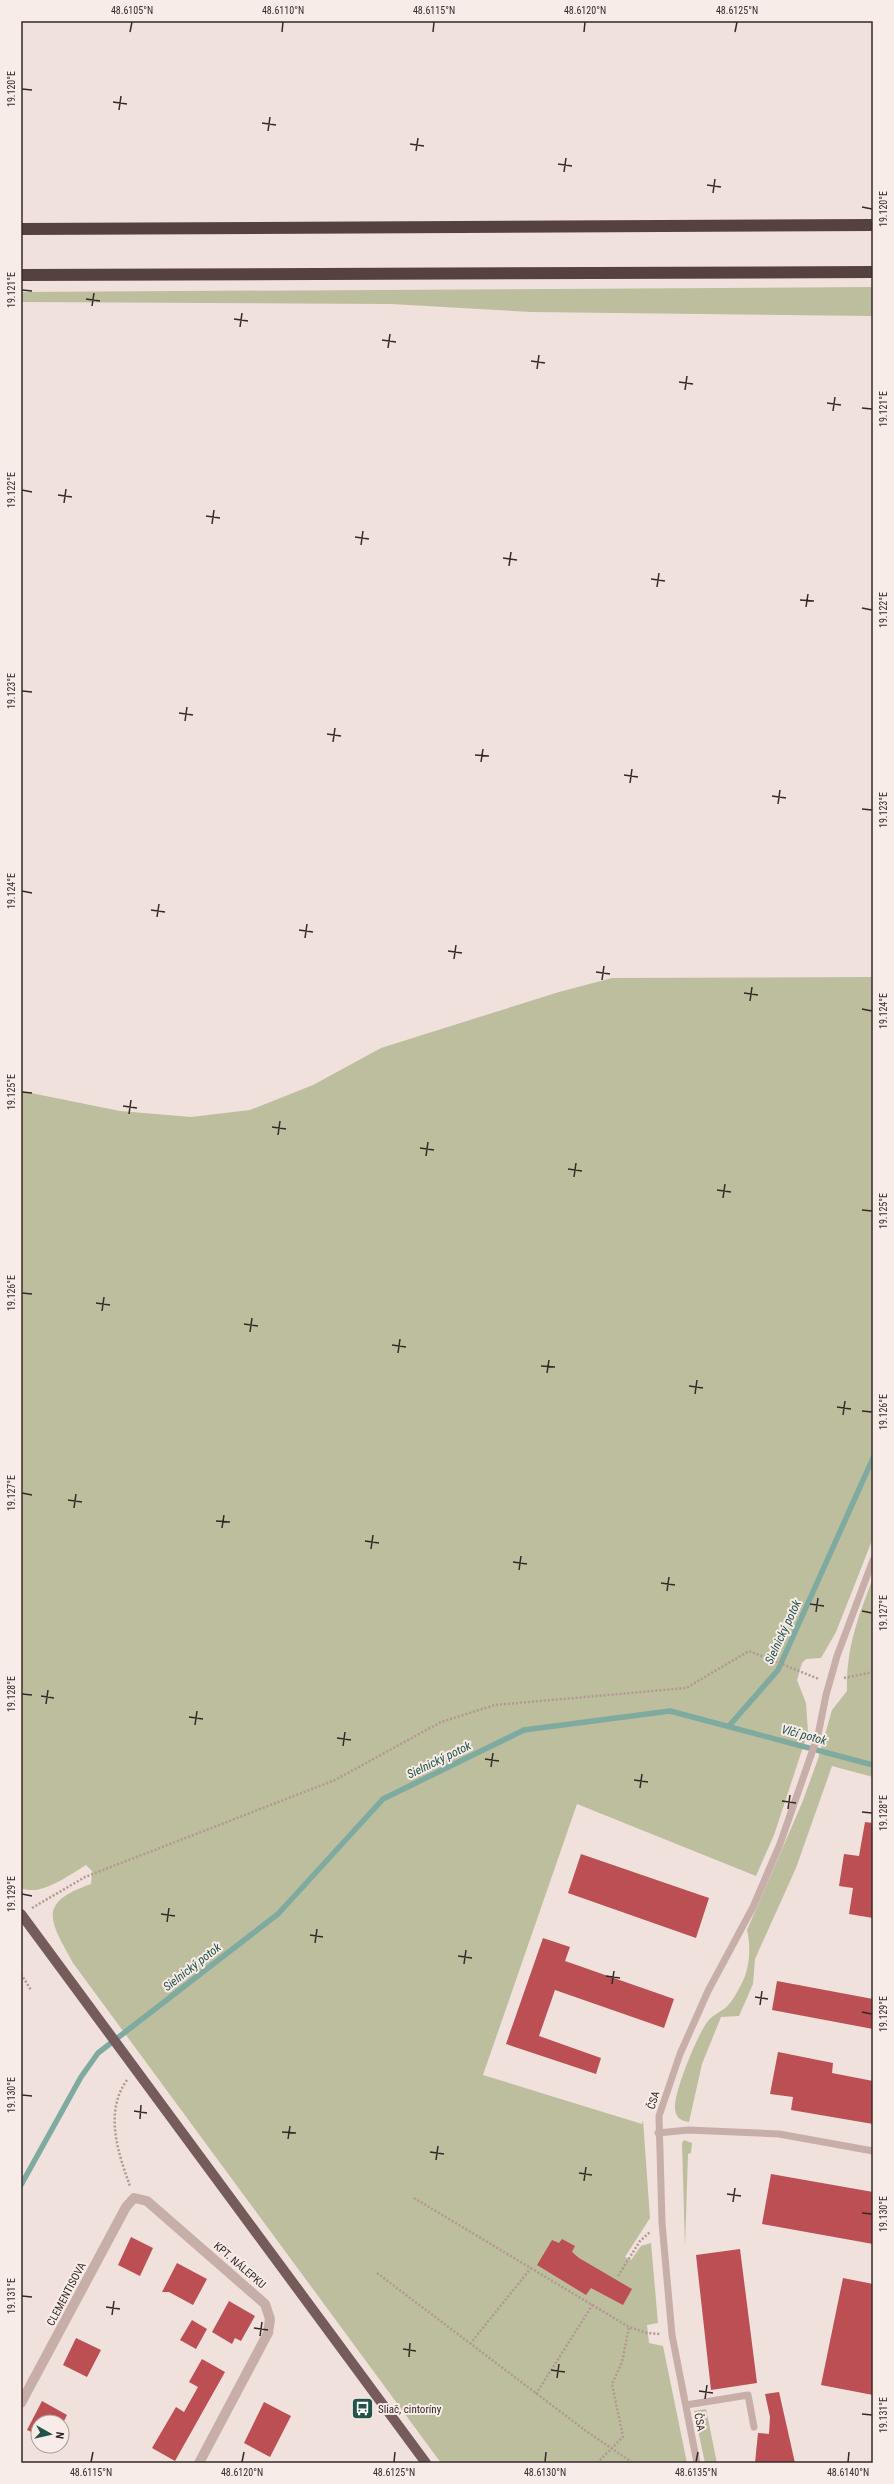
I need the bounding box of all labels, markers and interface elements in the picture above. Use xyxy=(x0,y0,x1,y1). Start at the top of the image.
text: 48.6105°N xyxy=(111,5,153,16)
text: 48.6110°N xyxy=(262,5,304,16)
text: 48.6115°N xyxy=(413,5,455,16)
text: 48.6120°N xyxy=(564,5,606,16)
text: 48.6125°N xyxy=(716,5,758,16)
text: 19.120°E xyxy=(6,71,17,107)
text: 19.120°E xyxy=(878,191,889,227)
text: 19.121°E xyxy=(6,272,17,308)
text: 19.121°E xyxy=(878,391,889,427)
text: 19.122°E xyxy=(6,472,17,508)
text: 19.122°E xyxy=(878,592,889,628)
text: 19.123°E xyxy=(6,673,17,709)
text: 19.123°E xyxy=(878,792,889,828)
text: 19.124°E xyxy=(6,873,17,909)
text: 19.124°E xyxy=(878,993,889,1029)
text: 19.125°E xyxy=(6,1074,17,1110)
text: 19.125°E xyxy=(878,1193,889,1229)
text: 19.126°E xyxy=(6,1275,17,1311)
text: 19.126°E xyxy=(878,1394,889,1430)
text: 19.127°E xyxy=(6,1475,17,1511)
text: 19.127°E xyxy=(878,1595,889,1631)
water label: Sielnický potok xyxy=(762,1597,804,1666)
text: 19.128°E xyxy=(6,1676,17,1712)
water label: Vlčí potok xyxy=(780,1722,829,1748)
water label: Sielnický potok xyxy=(405,1738,474,1781)
text: 19.128°E xyxy=(878,1795,889,1831)
text: 19.129°E xyxy=(6,1876,17,1912)
water label: Sielnický potok xyxy=(160,1940,224,1994)
text: 19.129°E xyxy=(878,1996,889,2032)
text: 19.130°E xyxy=(6,2077,17,2113)
street label: ČSA xyxy=(644,2089,663,2111)
text: 19.130°E xyxy=(878,2196,889,2232)
street label: KPT. NÁLEPKU xyxy=(211,2239,268,2291)
street label: CLEMENTISOVA xyxy=(44,2260,89,2328)
text: 19.131°E xyxy=(6,2278,17,2314)
bus stop icon: Sliač, cintoríny xyxy=(349,2396,375,2422)
text: 19.131°E xyxy=(878,2397,889,2433)
place label: Sliač, cintoríny xyxy=(378,2403,442,2416)
street label: ČSA xyxy=(691,2412,709,2433)
north arrow xyxy=(30,2414,70,2454)
text: N xyxy=(52,2431,66,2440)
text: 48.6115°N xyxy=(70,2467,112,2478)
text: 48.6120°N xyxy=(221,2467,263,2478)
text: 48.6125°N xyxy=(373,2467,415,2478)
text: 48.6130°N xyxy=(524,2467,566,2478)
text: 48.6135°N xyxy=(675,2467,717,2478)
text: 48.6140°N xyxy=(827,2467,869,2478)

